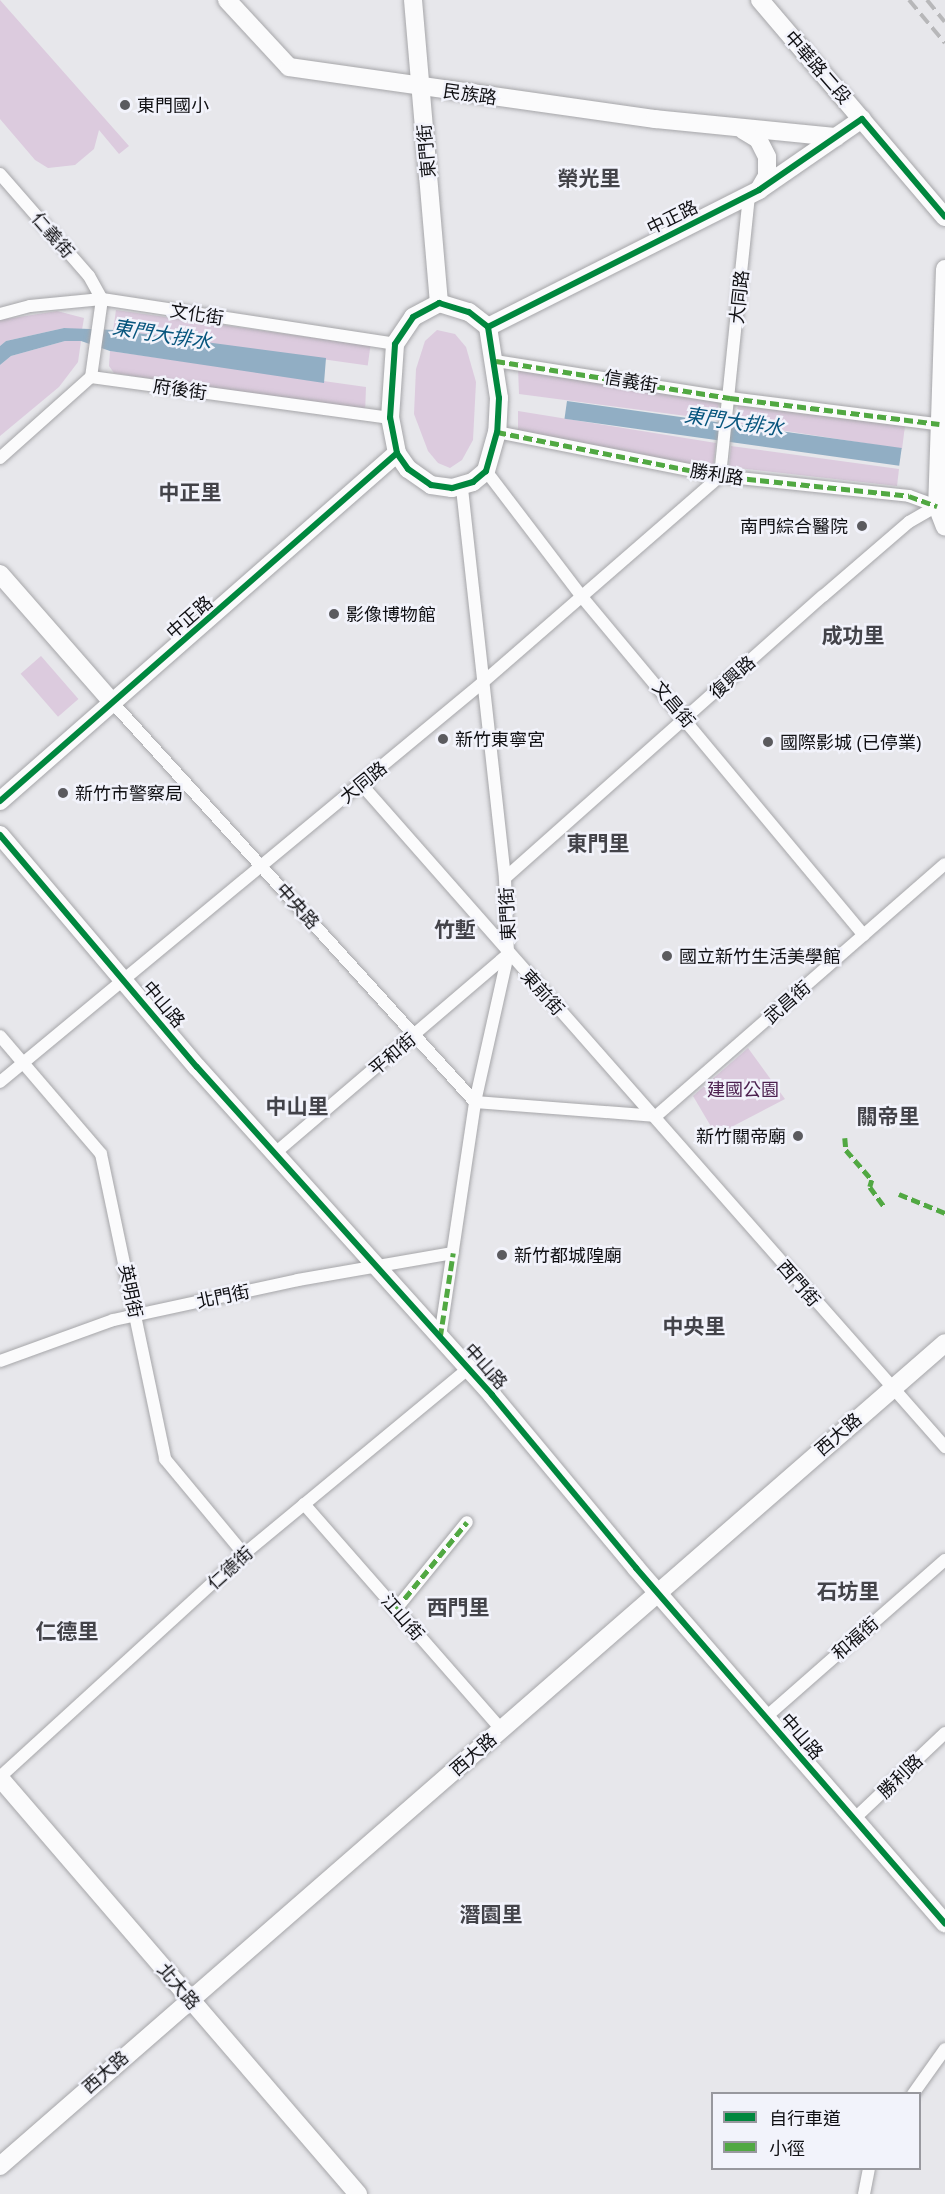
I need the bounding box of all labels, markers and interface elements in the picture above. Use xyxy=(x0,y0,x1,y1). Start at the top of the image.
street label: 中華路二段 xyxy=(780,26,856,108)
street label: 民族路 xyxy=(442,80,498,108)
place label: 東門國小 xyxy=(137,94,209,116)
marker: 東門國小 xyxy=(118,98,132,112)
street label: 東門街 xyxy=(413,123,439,179)
district label: 榮光里 xyxy=(558,165,620,191)
street label: 中正路 xyxy=(643,195,701,239)
street label: 仁義街 xyxy=(27,208,79,262)
street label: 大同路 xyxy=(725,269,753,325)
street label: 文化街 xyxy=(169,299,225,329)
water label: 東門大排水 xyxy=(111,314,213,354)
street label: 信義街 xyxy=(603,366,659,396)
street label: 府後街 xyxy=(152,375,208,403)
water label: 東門大排水 xyxy=(683,402,785,440)
street label: 勝利路 xyxy=(689,459,745,489)
district label: 中正里 xyxy=(159,479,221,505)
place label: 南門綜合醫院 xyxy=(740,515,848,537)
marker: 南門綜合醫院 xyxy=(853,517,871,535)
street label: 中正路 xyxy=(162,591,216,643)
place label: 影像博物館 xyxy=(346,603,436,625)
marker: 影像博物館 xyxy=(327,607,341,621)
district label: 成功里 xyxy=(822,622,884,648)
street label: 復興路 xyxy=(705,651,759,703)
street label: 文昌街 xyxy=(648,676,700,732)
place label: 新竹東寧宮 xyxy=(455,728,545,750)
place label: 國際影城 (已停業) xyxy=(780,731,921,753)
marker: 新竹東寧宮 xyxy=(436,732,450,746)
marker: 國際影城 (已停業) xyxy=(761,735,775,749)
street label: 大同路 xyxy=(335,757,391,807)
place label: 新竹市警察局 xyxy=(75,782,183,804)
marker: 新竹市警察局 xyxy=(56,786,70,800)
district label: 東門里 xyxy=(567,830,629,856)
street label: 中央路 xyxy=(272,879,324,933)
street label: 東門街 xyxy=(495,886,519,942)
district label: 竹塹 xyxy=(434,916,476,942)
place label: 國立新竹生活美學館 xyxy=(679,945,841,967)
marker: 國立新竹生活美學館 xyxy=(660,949,674,963)
street label: 東前街 xyxy=(517,965,569,1019)
street label: 中山路 xyxy=(138,976,190,1032)
street label: 武昌街 xyxy=(760,976,814,1028)
street label: 平和街 xyxy=(364,1028,420,1080)
park label: 建國公園 xyxy=(707,1078,779,1100)
district label: 中山里 xyxy=(266,1093,328,1119)
district label: 關帝里 xyxy=(857,1103,919,1129)
place label: 新竹關帝廟 xyxy=(696,1125,786,1147)
marker: 新竹關帝廟 xyxy=(791,1129,805,1143)
place label: 新竹都城隍廟 xyxy=(514,1244,622,1266)
marker: 新竹都城隍廟 xyxy=(495,1248,509,1262)
street label: 西門街 xyxy=(773,1256,825,1310)
street label: 英明街 xyxy=(115,1262,147,1320)
street label: 北門街 xyxy=(194,1280,252,1312)
district label: 中央里 xyxy=(663,1313,725,1339)
street label: 中山路 xyxy=(460,1339,512,1393)
street label: 西大路 xyxy=(811,1408,865,1460)
street label: 仁德街 xyxy=(203,1542,257,1594)
district label: 石坊里 xyxy=(817,1578,879,1604)
street label: 江山街 xyxy=(377,1590,429,1644)
district label: 西門里 xyxy=(427,1594,489,1620)
street label: 和福街 xyxy=(828,1612,882,1664)
district label: 仁德里 xyxy=(36,1618,98,1644)
street label: 中山路 xyxy=(776,1709,828,1763)
street label: 西大路 xyxy=(446,1728,500,1780)
street label: 勝利路 xyxy=(873,1749,927,1803)
district label: 潛園里 xyxy=(460,1901,522,1927)
street label: 北大路 xyxy=(153,1958,205,2014)
street label: 西大路 xyxy=(78,2046,132,2098)
legend xyxy=(711,2092,921,2170)
text: 自行車道 xyxy=(769,2106,841,2130)
text: 小徑 xyxy=(769,2136,805,2160)

